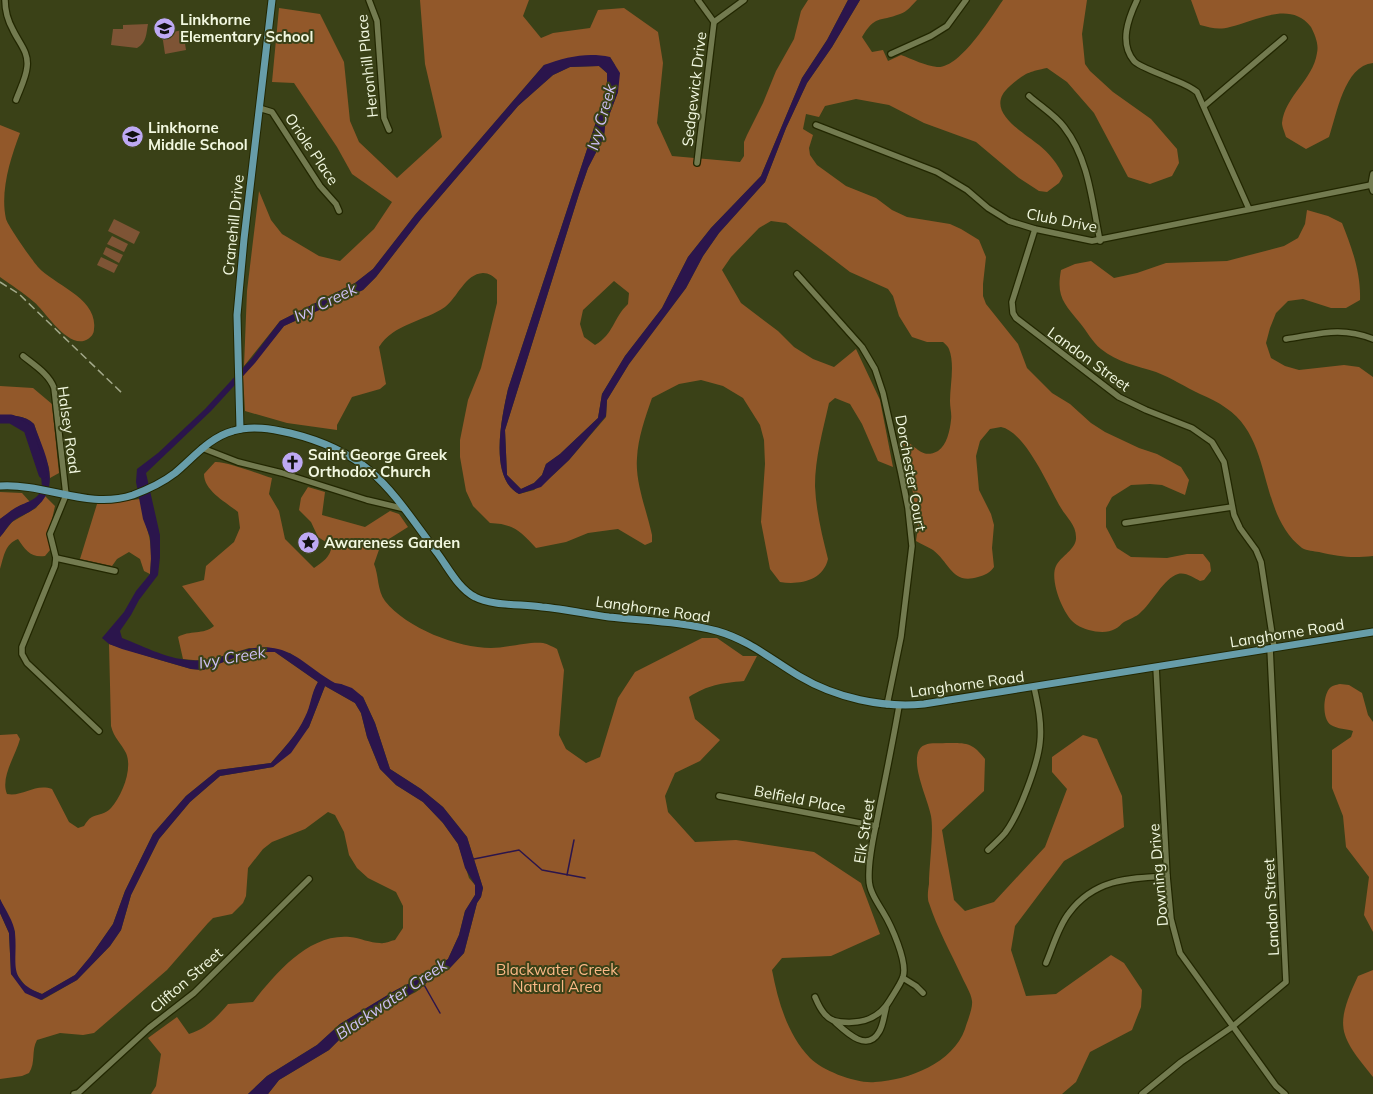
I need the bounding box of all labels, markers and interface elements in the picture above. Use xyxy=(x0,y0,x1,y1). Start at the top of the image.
place label: Linkhorne Elementary School xyxy=(180,10,313,46)
street label: Heronhill Place xyxy=(352,14,382,118)
school or university icon: Linkhorne Elementary School xyxy=(151,15,177,41)
street label: Sedgewick Drive xyxy=(678,31,710,147)
water label: Ivy Creek xyxy=(582,81,620,152)
street label: Oriole Place xyxy=(281,109,343,189)
place label: Linkhorne Middle School xyxy=(148,118,248,154)
school or university icon: Linkhorne Middle School xyxy=(120,123,146,149)
street label: Cranehill Drive xyxy=(218,174,248,276)
street label: Club Drive xyxy=(1025,204,1099,236)
water label: Ivy Creek xyxy=(290,278,361,326)
street label: Landon Street xyxy=(1044,323,1134,395)
street label: Halsey Road xyxy=(53,385,85,475)
street label: Dorchester Court xyxy=(891,413,931,533)
place label: Saint George Greek Orthodox Church xyxy=(308,445,448,481)
church icon: Saint George Greek Orthodox Church xyxy=(279,450,305,476)
place icon: Awareness Garden xyxy=(296,529,322,555)
place label: Awareness Garden xyxy=(324,533,460,552)
street label: Langhorne Road xyxy=(595,592,711,626)
street label: Langhorne Road xyxy=(1228,615,1346,651)
water label: Ivy Creek xyxy=(197,641,268,673)
street label: Langhorne Road xyxy=(909,667,1025,701)
street label: Belfield Place xyxy=(753,781,847,817)
street label: Elk Street xyxy=(849,797,879,865)
street label: Downing Drive xyxy=(1144,823,1172,927)
street label: Landon Street xyxy=(1259,858,1283,956)
street label: Clifton Street xyxy=(146,943,226,1017)
water label: Blackwater Creek xyxy=(332,954,451,1044)
park label: Blackwater Creek Natural Area xyxy=(496,960,618,996)

